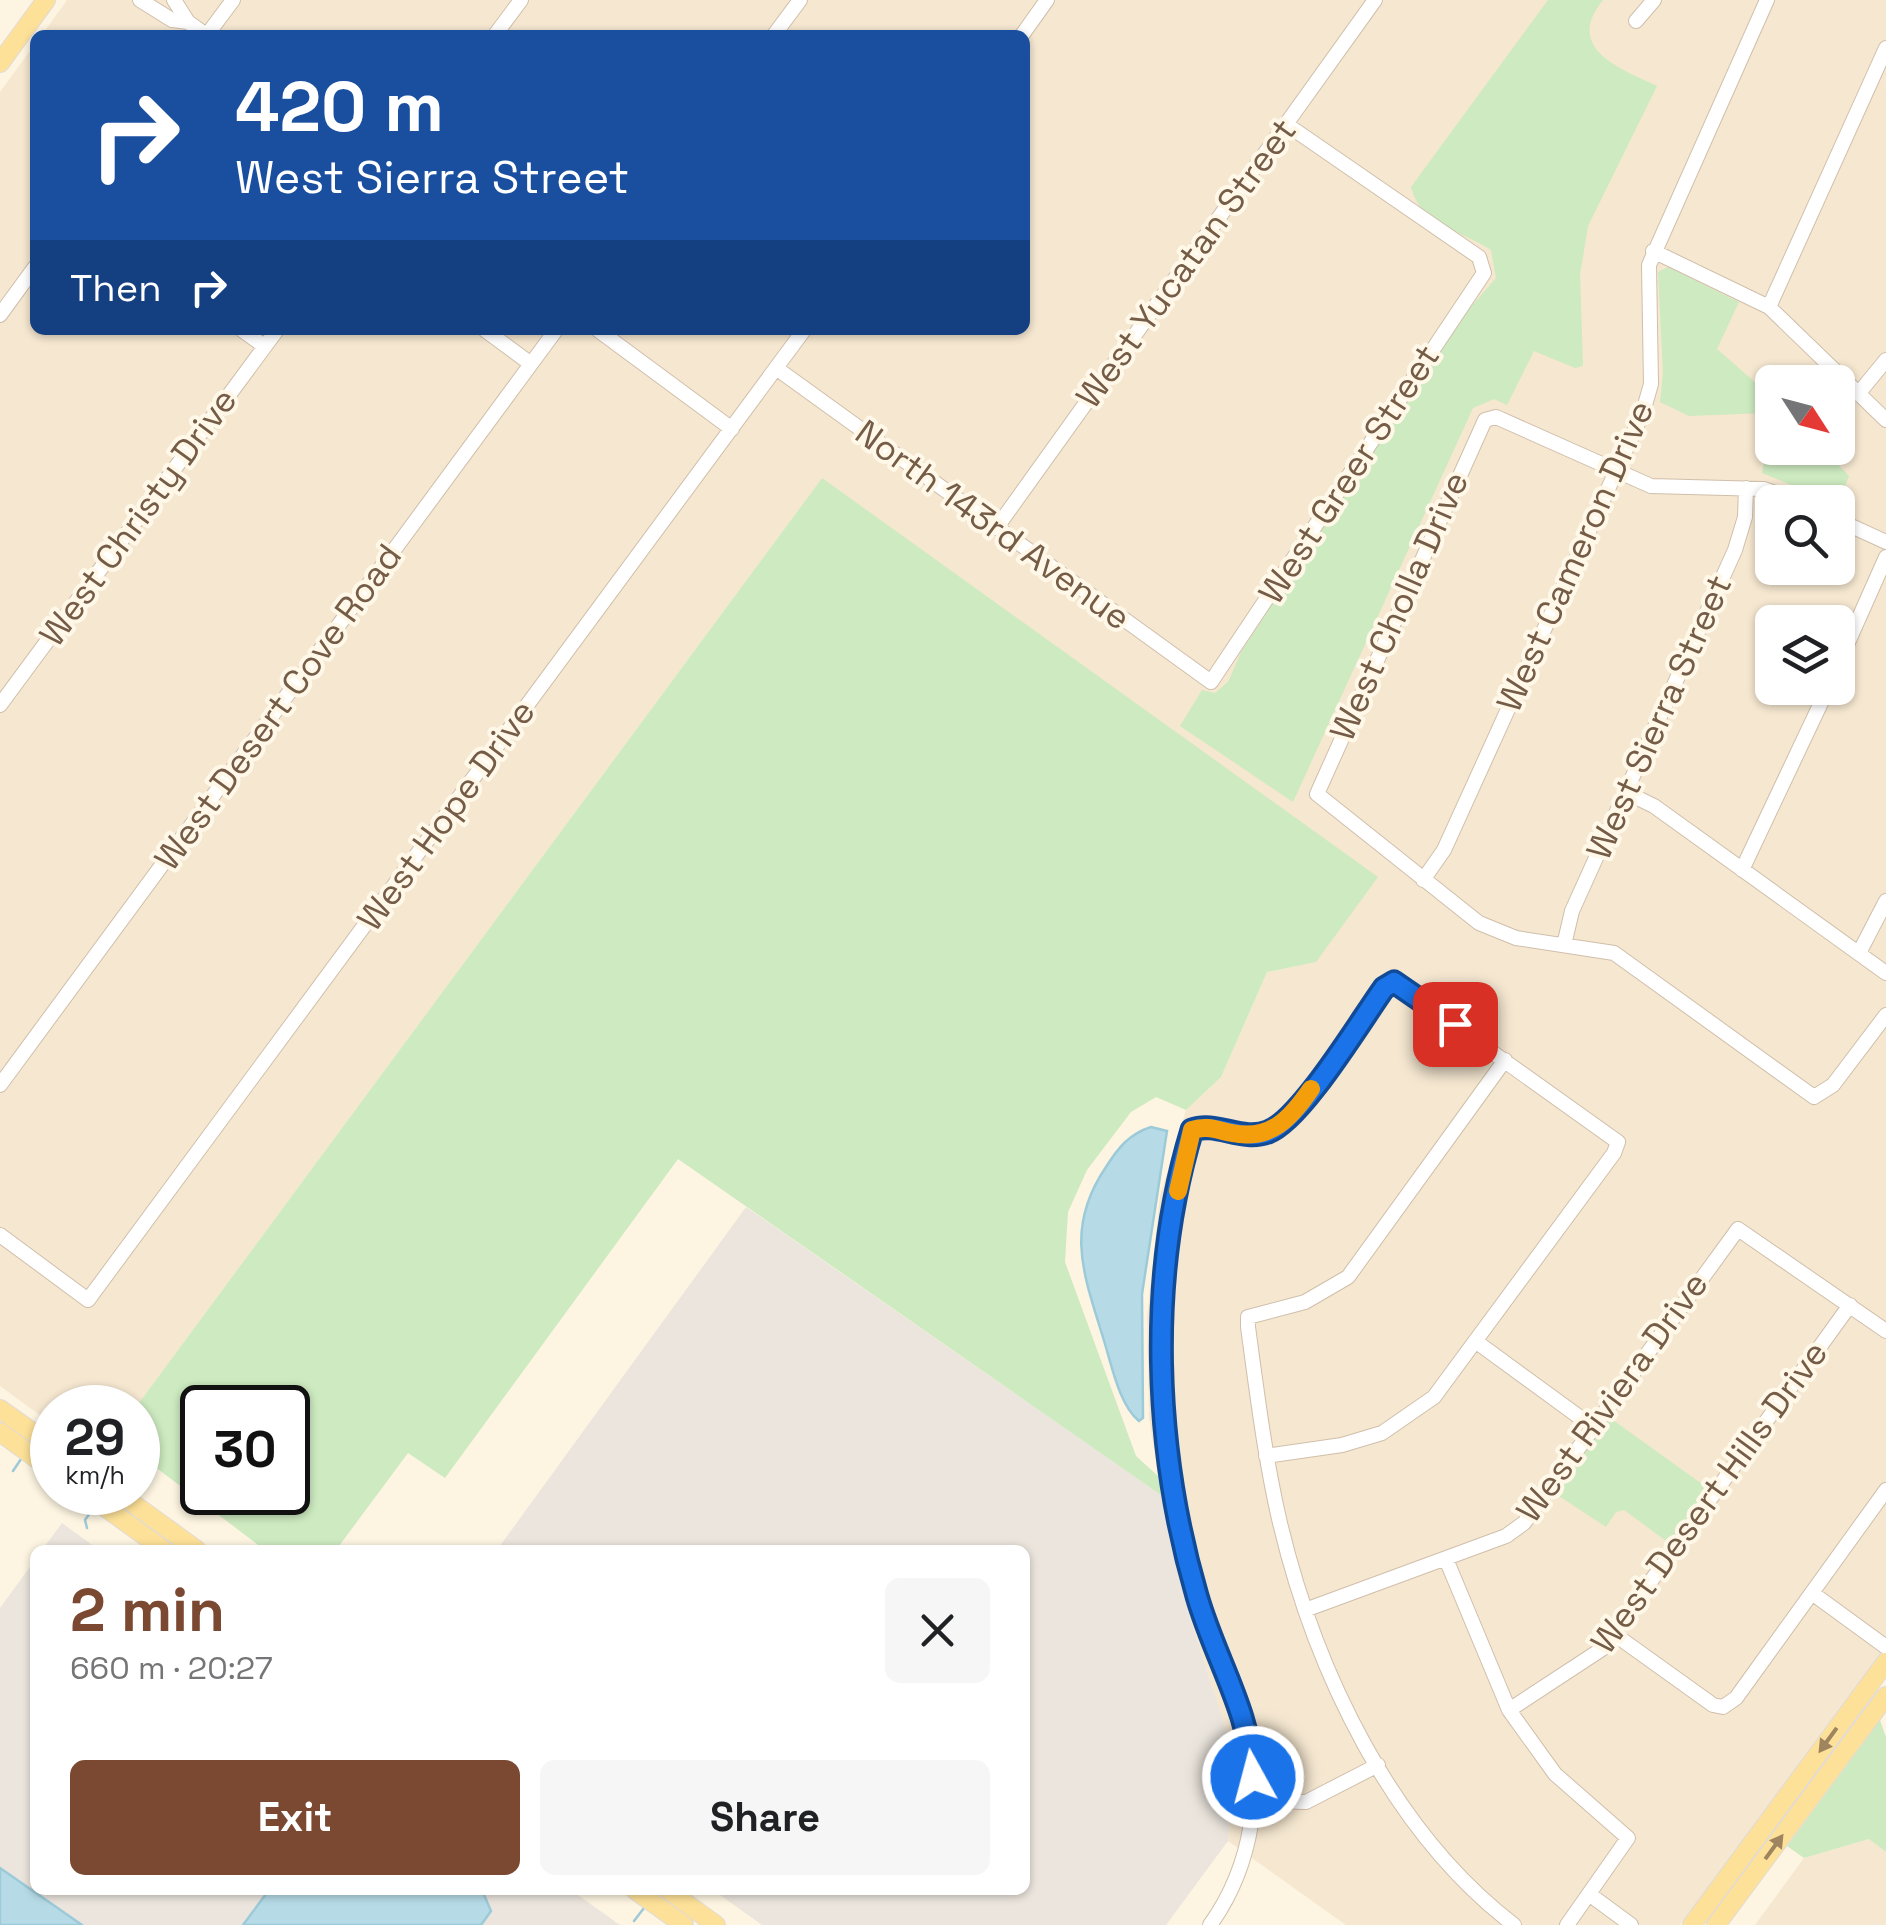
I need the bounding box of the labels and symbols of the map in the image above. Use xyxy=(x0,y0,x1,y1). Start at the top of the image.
street label: West Yucatan Street xyxy=(1066,110,1306,416)
street label: West Greer Street xyxy=(1249,336,1449,612)
north arrow xyxy=(1755,365,1855,465)
street label: West Christy Drive xyxy=(30,379,246,655)
street label: West Cameron Drive xyxy=(1487,394,1663,718)
street label: North 143rd Avenue xyxy=(847,410,1139,640)
street label: West Cholla Drive xyxy=(1320,465,1478,747)
street label: West Desert Cove Road xyxy=(145,535,411,879)
street label: West Sierra Street xyxy=(1577,568,1741,866)
street label: West Hope Drive xyxy=(347,691,545,939)
pin xyxy=(1413,982,1498,1067)
street label: West Riviera Drive xyxy=(1507,1263,1717,1531)
street label: West Desert Hills Drive xyxy=(1581,1332,1837,1662)
speed limit sign: 30 xyxy=(180,1385,310,1515)
position arrow xyxy=(1201,1725,1305,1829)
one-way arrow xyxy=(1819,1727,1839,1753)
one-way arrow xyxy=(1764,1834,1784,1860)

